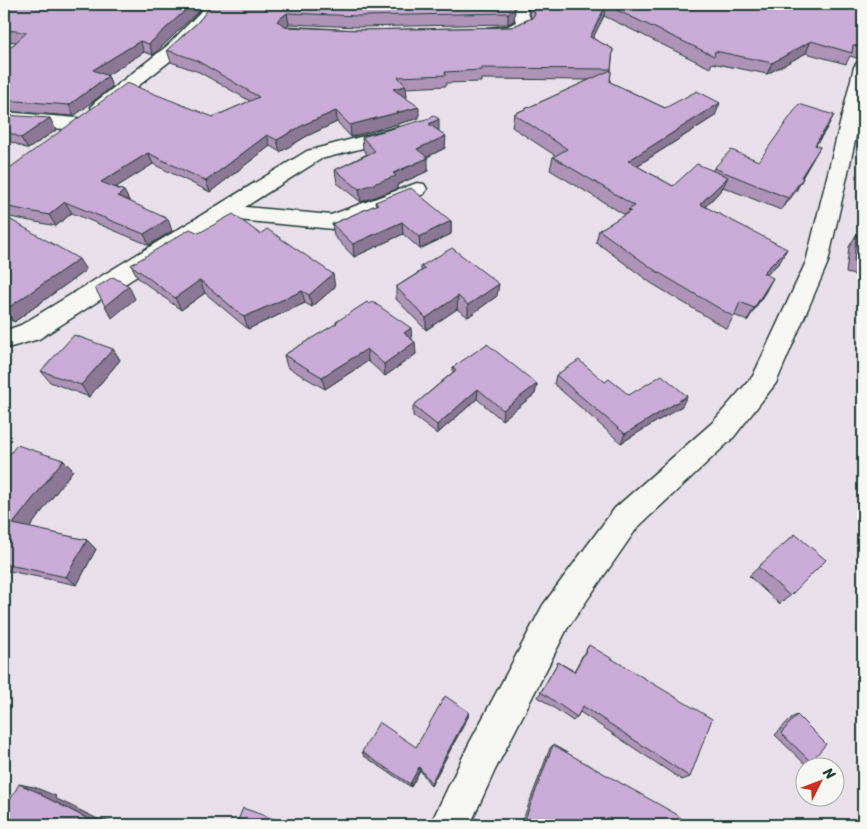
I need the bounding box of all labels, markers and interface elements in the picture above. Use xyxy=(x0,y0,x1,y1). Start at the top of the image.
north arrow xyxy=(794,756,844,806)
text: N xyxy=(816,761,842,786)

